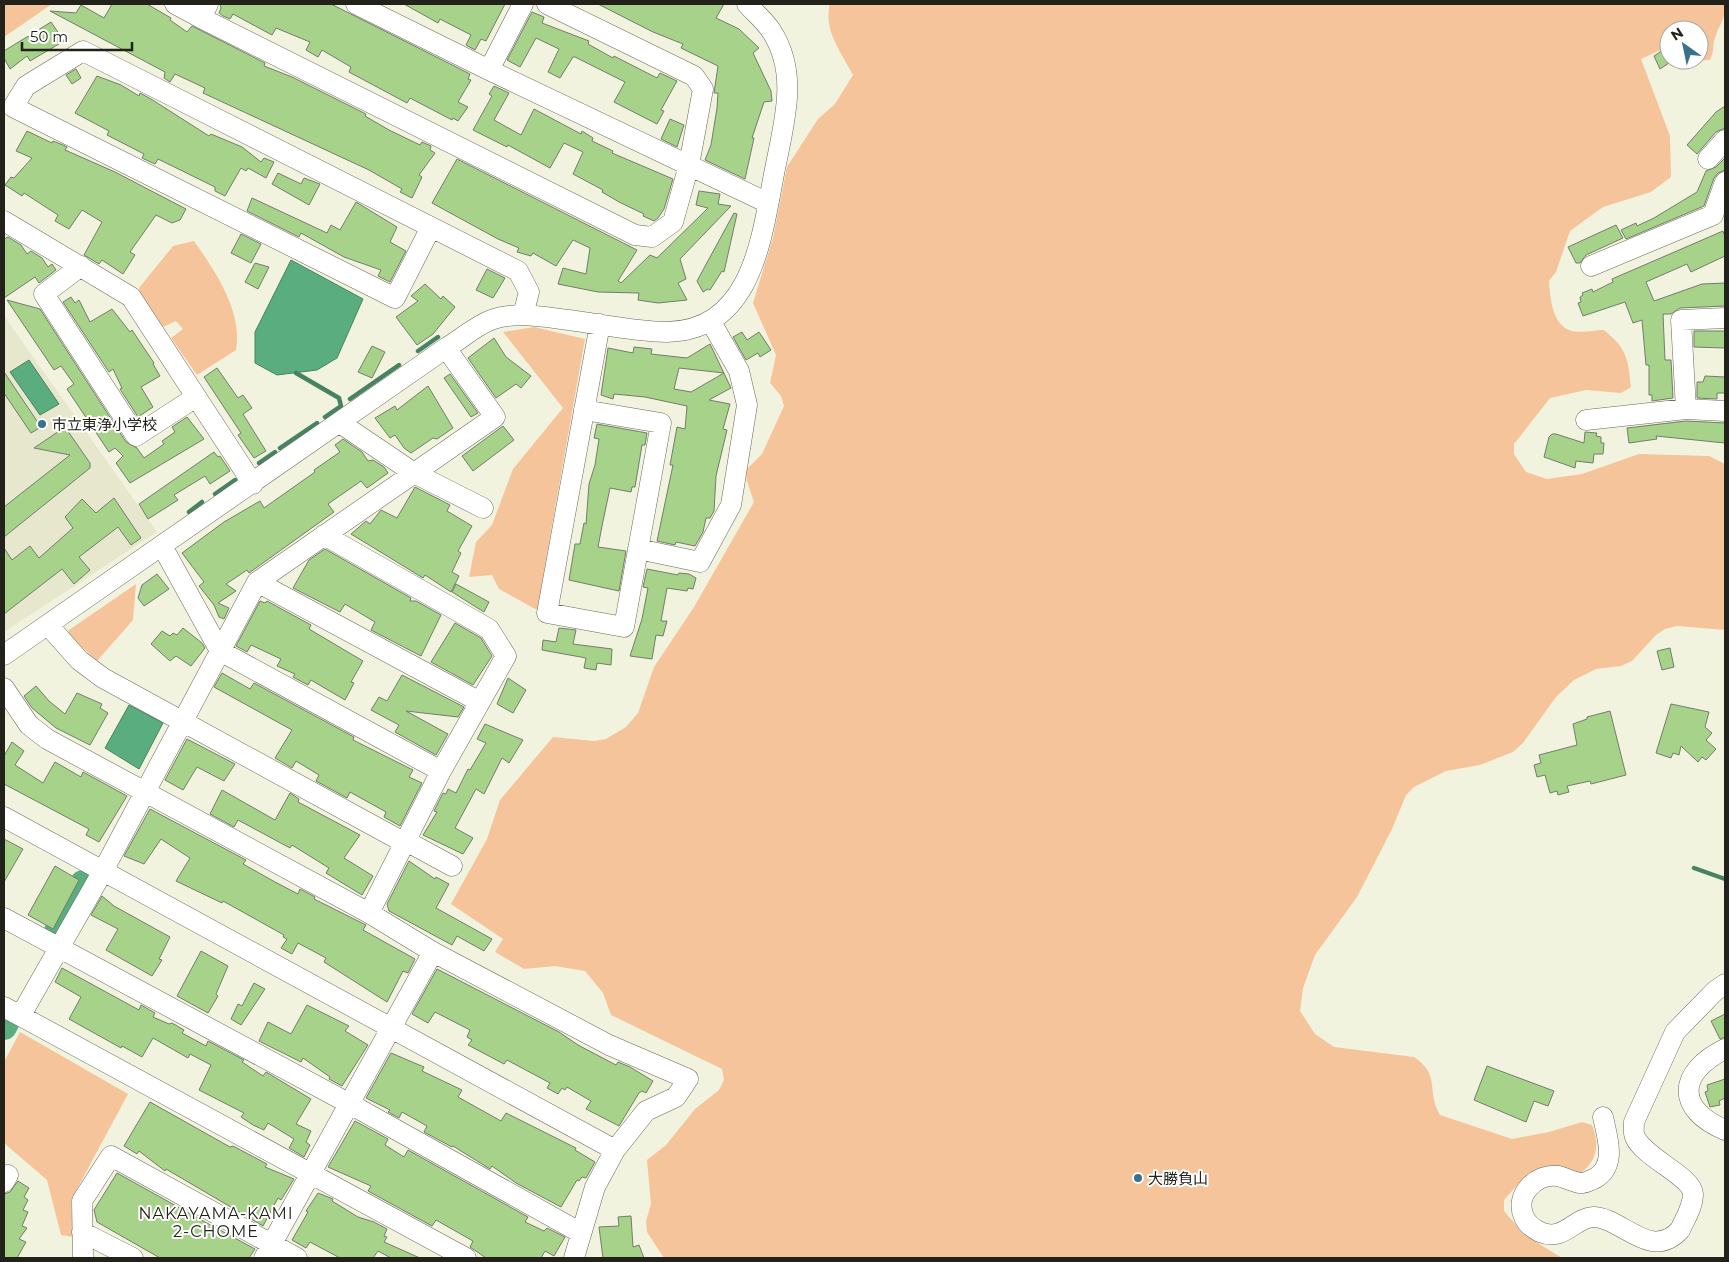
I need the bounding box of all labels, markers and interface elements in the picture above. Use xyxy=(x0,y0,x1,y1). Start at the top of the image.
scale bar xyxy=(22,20,132,52)
north arrow xyxy=(1659,20,1709,70)
text: N xyxy=(1667,23,1687,45)
text: 50 m xyxy=(30,27,68,46)
place label: 市立東浄小学校 xyxy=(52,415,157,434)
marker: 市立東浄小学校 xyxy=(36,418,48,430)
place label: 大勝負山 xyxy=(1148,1169,1208,1188)
marker: 大勝負山 xyxy=(1132,1172,1144,1184)
district label: NAKAYAMA-KAMI 2-CHOME xyxy=(138,1204,294,1241)

